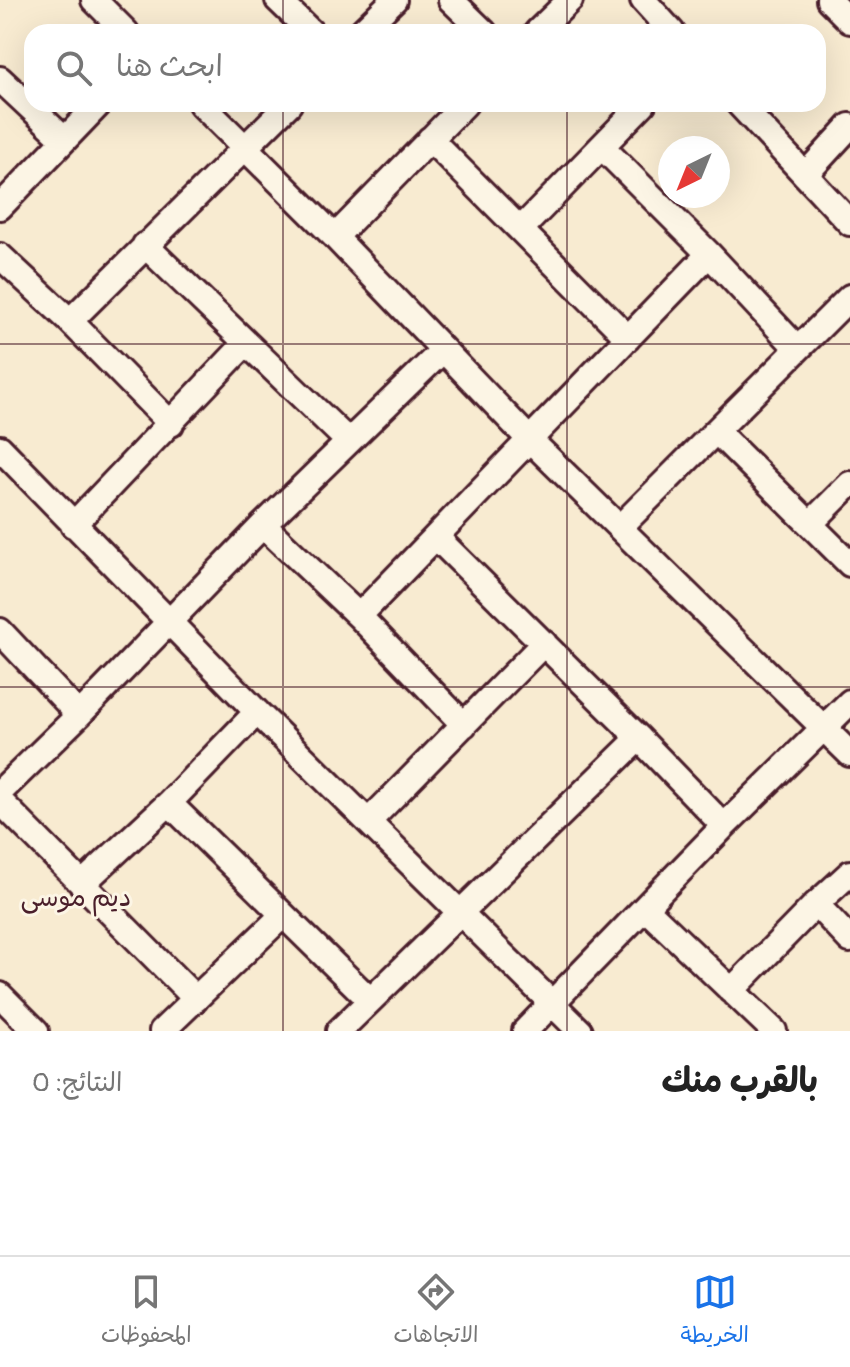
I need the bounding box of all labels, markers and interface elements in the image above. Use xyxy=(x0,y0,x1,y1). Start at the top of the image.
search box xyxy=(24,24,826,112)
icon: search xyxy=(52,46,96,90)
text: ابحث هنا xyxy=(116,48,223,85)
north arrow xyxy=(658,136,730,208)
district label: ديم موسى xyxy=(21,882,131,917)
text: بالقرب منك xyxy=(662,1060,818,1103)
text: النتائج: 0 xyxy=(32,1067,122,1099)
tab: المحفوظات xyxy=(101,1270,192,1354)
tab: الاتجاهات xyxy=(393,1270,478,1354)
tab: الخريطة xyxy=(680,1270,749,1354)

